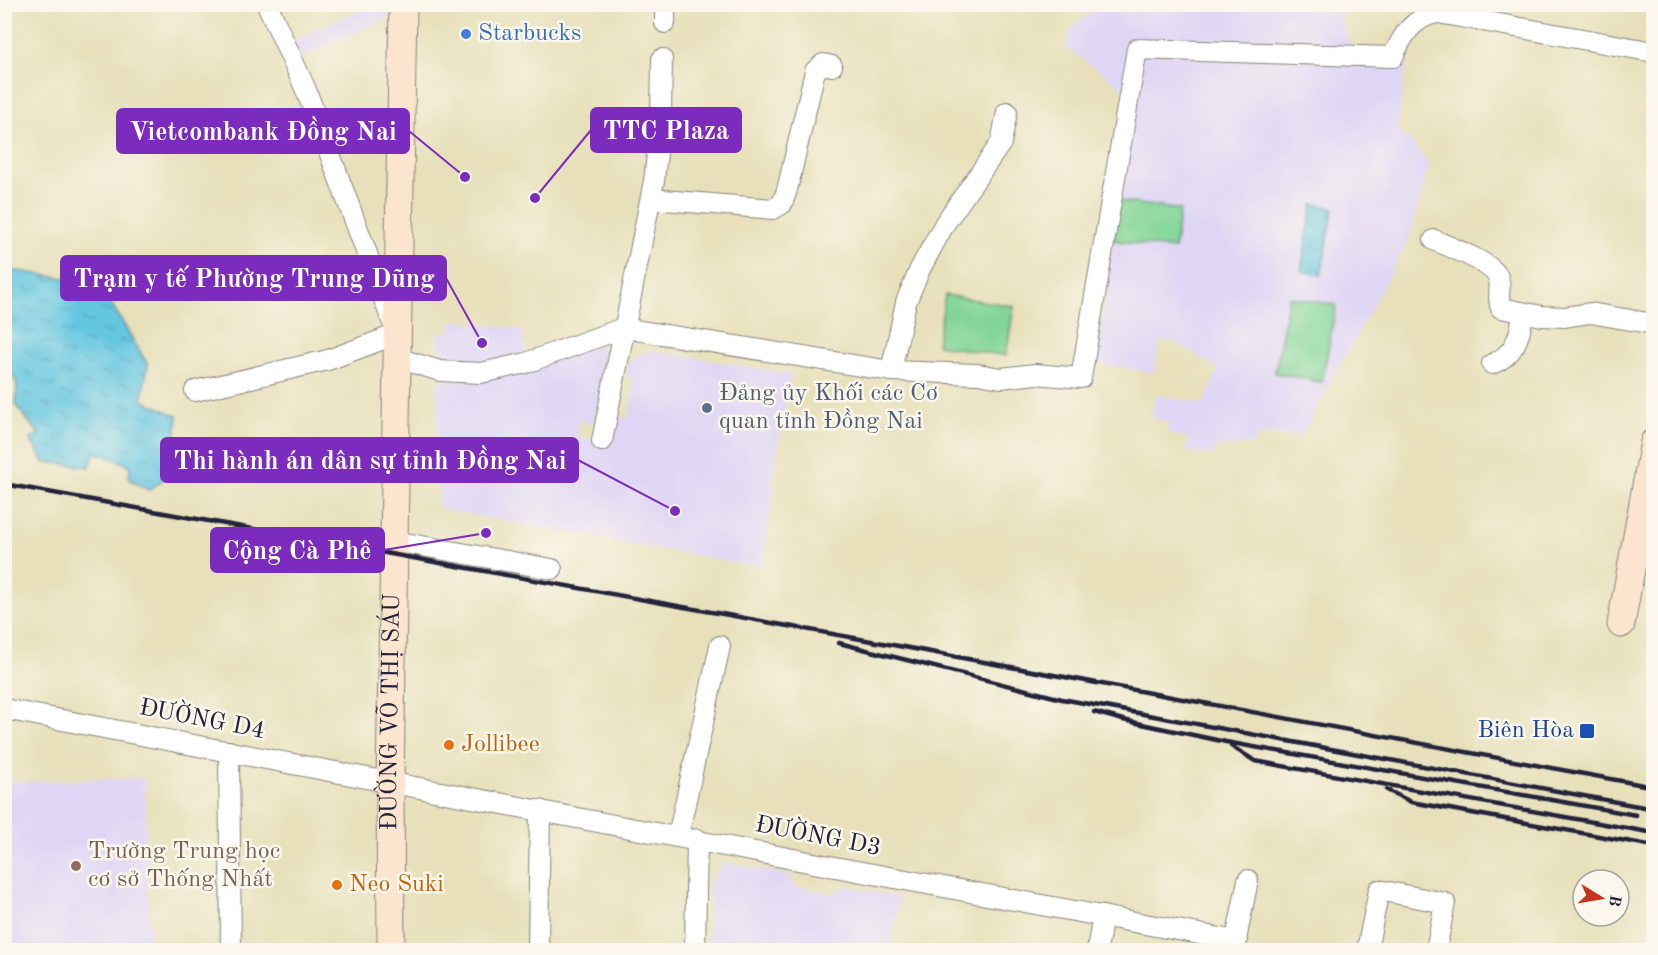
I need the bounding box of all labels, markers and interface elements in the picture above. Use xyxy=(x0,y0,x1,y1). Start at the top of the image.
place label: Starbucks xyxy=(478,22,581,46)
marker: Starbucks xyxy=(459,27,473,41)
callout: TTC Plaza xyxy=(591,108,741,152)
callout: Vietcombank Đồng Nai xyxy=(117,109,409,153)
text: Vietcombank Đồng Nai xyxy=(129,116,397,146)
text: TTC Plaza xyxy=(603,119,729,145)
callout: Trạm y tế Phường Trung Dũng xyxy=(61,256,446,300)
text: Trạm y tế Phường Trung Dũng xyxy=(73,265,435,293)
place label: Đảng ủy Khối các Cơ quan tỉnh Đồng Nai xyxy=(719,381,938,434)
marker: Đảng ủy Khối các Cơ quan tỉnh Đồng Nai xyxy=(700,401,714,415)
callout: Thi hành án dân sự tỉnh Đồng Nai xyxy=(161,438,578,482)
text: Thi hành án dân sự tỉnh Đồng Nai xyxy=(174,445,566,475)
callout: Cộng Cà Phê xyxy=(211,528,384,572)
text: Cộng Cà Phê xyxy=(222,539,372,565)
street label: ĐƯỜNG VÕ THỊ SÁU xyxy=(373,593,405,831)
street label: ĐƯỜNG D4 xyxy=(137,691,268,744)
place label: Biên Hòa xyxy=(1478,719,1574,743)
marker: Biên Hòa xyxy=(1578,722,1596,740)
place label: Jollibee xyxy=(461,733,540,757)
marker: Jollibee xyxy=(442,738,456,752)
street label: ĐƯỜNG D3 xyxy=(753,808,884,861)
place label: Trường Trung học cơ sở Thống Nhất xyxy=(88,840,280,892)
marker: Trường Trung học cơ sở Thống Nhất xyxy=(69,859,83,873)
north arrow xyxy=(1571,868,1631,928)
place label: Neo Suki xyxy=(349,873,444,897)
marker: Neo Suki xyxy=(330,878,344,892)
text: B xyxy=(1605,893,1623,908)

